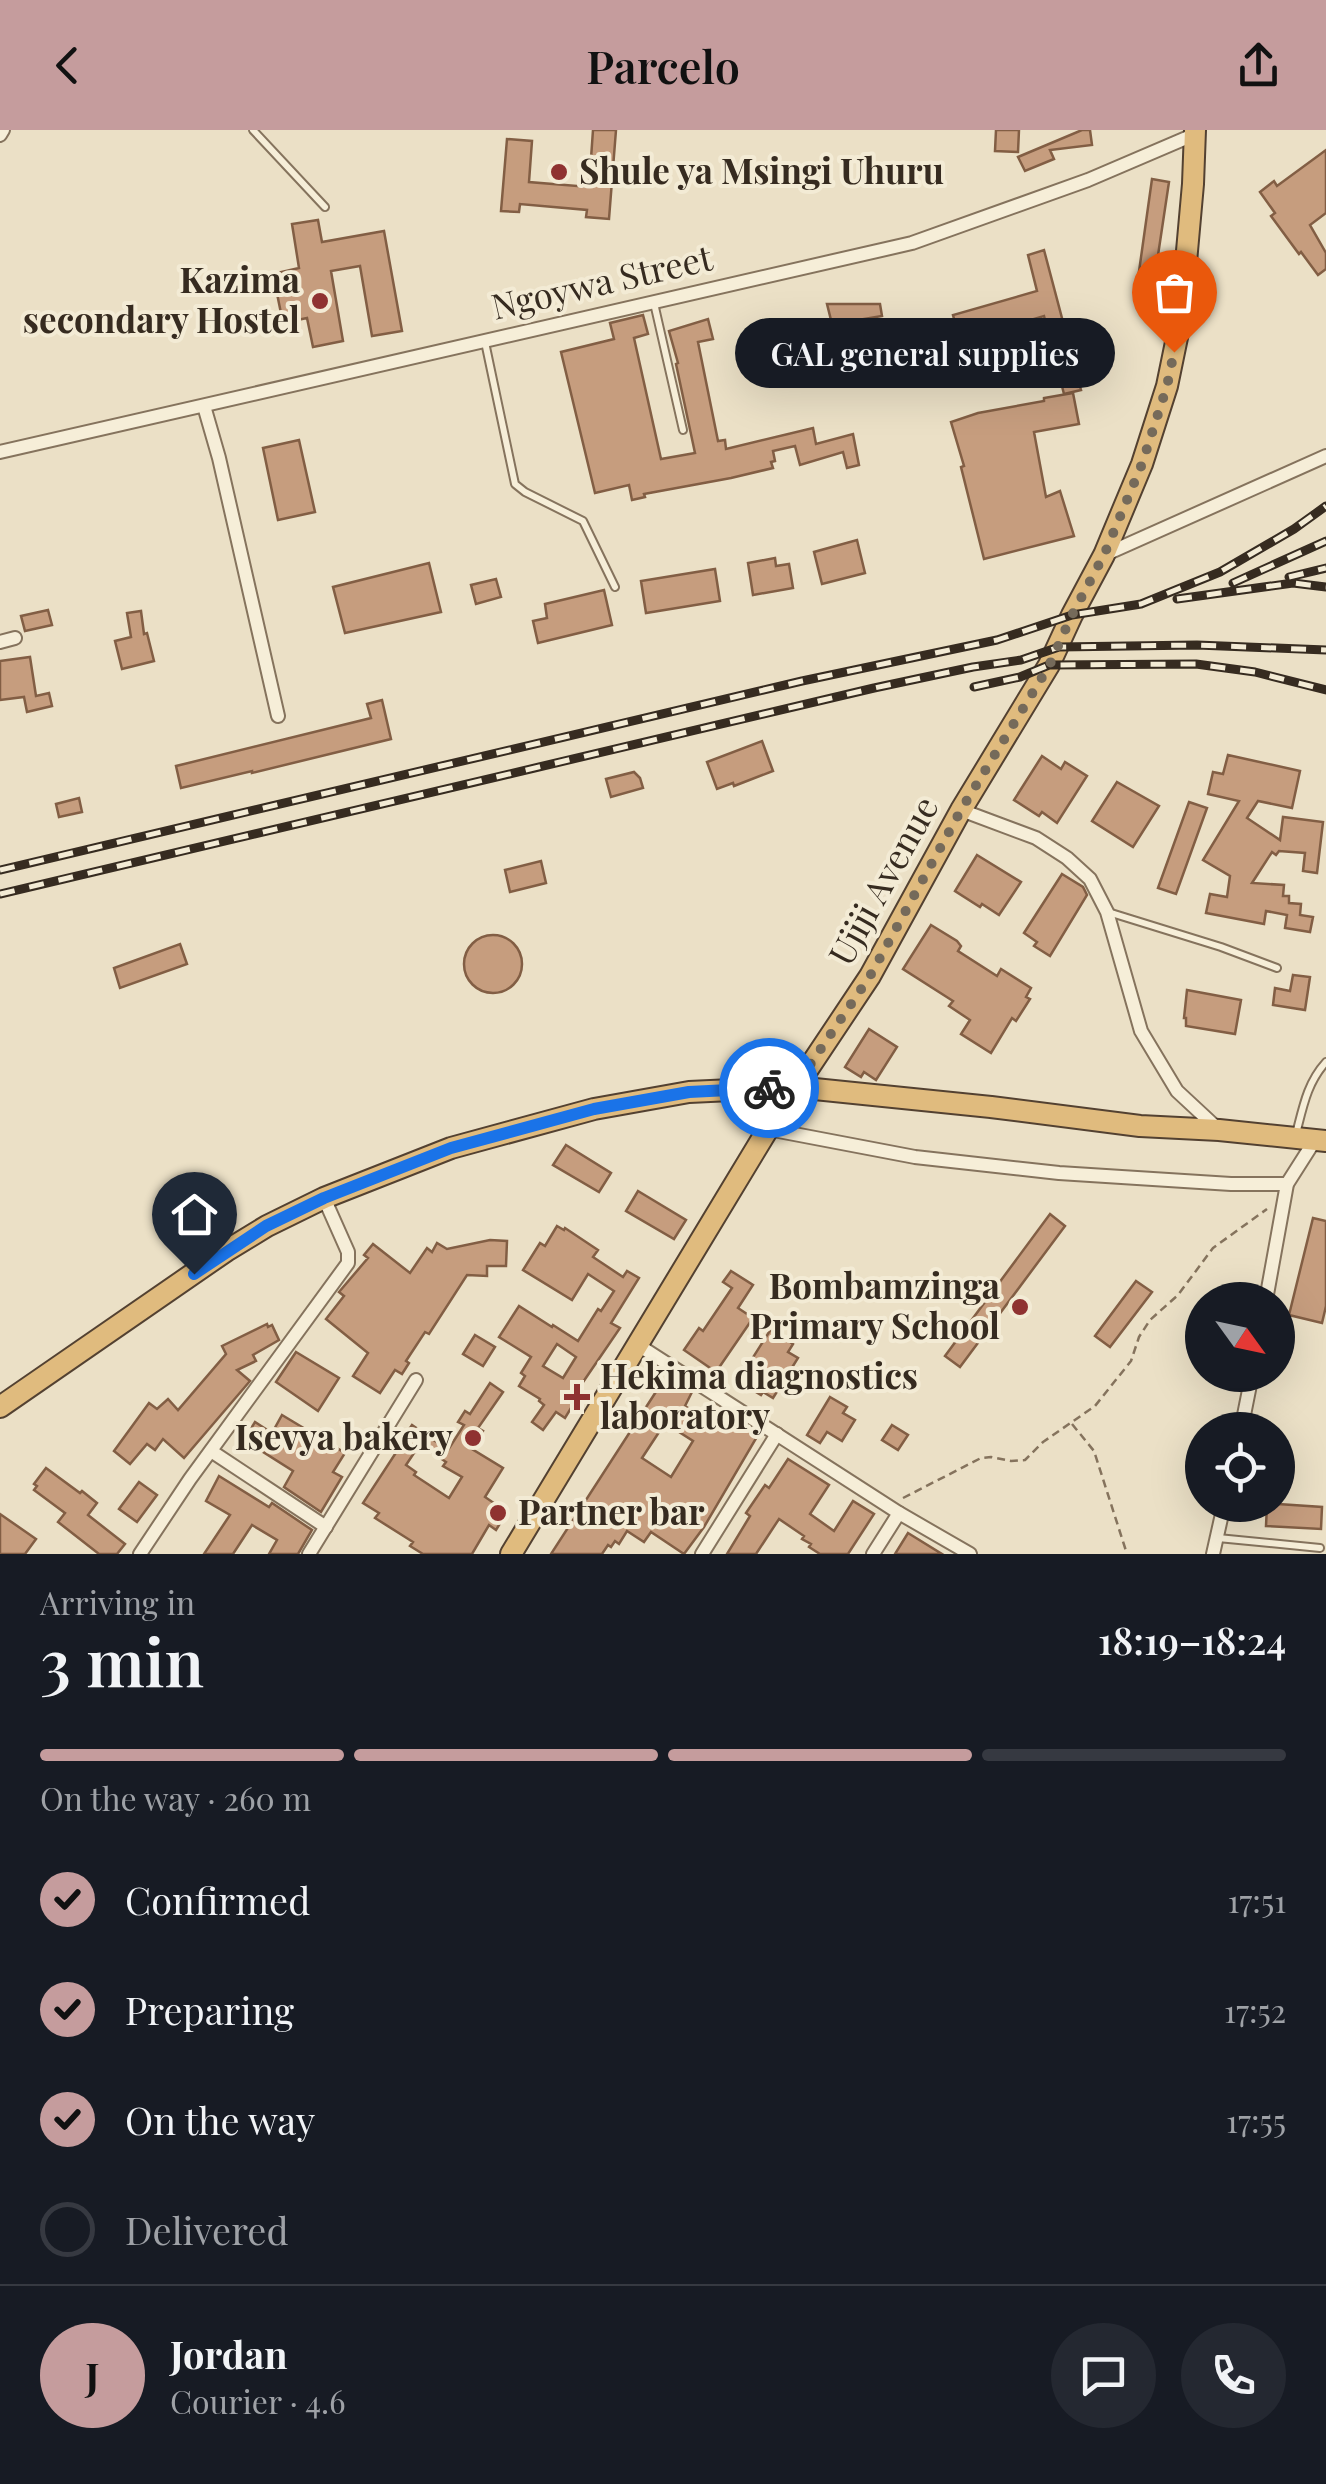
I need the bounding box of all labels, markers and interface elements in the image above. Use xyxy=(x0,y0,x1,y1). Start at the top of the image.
text: Parcelo xyxy=(586,35,740,95)
icon: back xyxy=(40,38,95,93)
icon: share xyxy=(1231,38,1286,93)
place label: Shule ya Msingi Uhuru xyxy=(579,146,944,193)
marker: Shule ya Msingi Uhuru xyxy=(548,161,570,183)
street label: Ngoywa Street xyxy=(486,232,717,329)
pin xyxy=(1132,250,1217,353)
place label: Kazima secondary Hostel xyxy=(23,255,300,342)
icon: bag xyxy=(1147,265,1202,320)
marker: Kazima secondary Hostel xyxy=(309,290,331,312)
callout: GAL general supplies xyxy=(734,317,1114,387)
text: GAL general supplies xyxy=(771,331,1079,374)
street label: Ujiji Avenue xyxy=(816,787,947,973)
courier xyxy=(719,1038,819,1138)
icon: bike xyxy=(742,1061,797,1116)
pin xyxy=(152,1172,237,1275)
icon: home xyxy=(167,1187,222,1242)
place label: Bombamzinga Primary School xyxy=(750,1261,1000,1348)
north arrow xyxy=(1185,1282,1295,1392)
map controls xyxy=(1185,1282,1295,1522)
marker: Bombamzinga Primary School xyxy=(1009,1296,1031,1318)
place label: Hekima diagnostics laboratory xyxy=(600,1351,918,1438)
marker: Hekima diagnostics laboratory xyxy=(564,1384,590,1410)
place label: Isevya bakery xyxy=(235,1412,453,1459)
button: locate xyxy=(1185,1412,1295,1522)
marker: Isevya bakery xyxy=(462,1427,484,1449)
place label: Partner bar xyxy=(518,1487,705,1534)
marker: Partner bar xyxy=(487,1502,509,1524)
text: Arriving in xyxy=(40,1580,195,1623)
text: 18:19–18:24 xyxy=(1098,1614,1286,1665)
text: 3 min xyxy=(40,1617,204,1703)
text: On the way · 260 m xyxy=(40,1776,311,1819)
icon: check xyxy=(40,1872,95,1927)
text: Confirmed xyxy=(125,1874,310,1925)
text: 17:51 xyxy=(1228,1878,1286,1921)
icon: check xyxy=(40,1982,95,2037)
text: Preparing xyxy=(125,1984,294,2035)
text: 17:52 xyxy=(1224,1988,1286,2031)
icon: check xyxy=(40,2092,95,2147)
text: On the way xyxy=(125,2094,315,2145)
text: 17:55 xyxy=(1226,2098,1286,2141)
text: Delivered xyxy=(125,2204,289,2255)
button: chat xyxy=(1051,2323,1156,2428)
button: phone xyxy=(1181,2323,1286,2428)
text: Jordan xyxy=(170,2328,288,2379)
text: J xyxy=(86,2350,99,2401)
text: Courier · 4.6 xyxy=(170,2379,346,2422)

